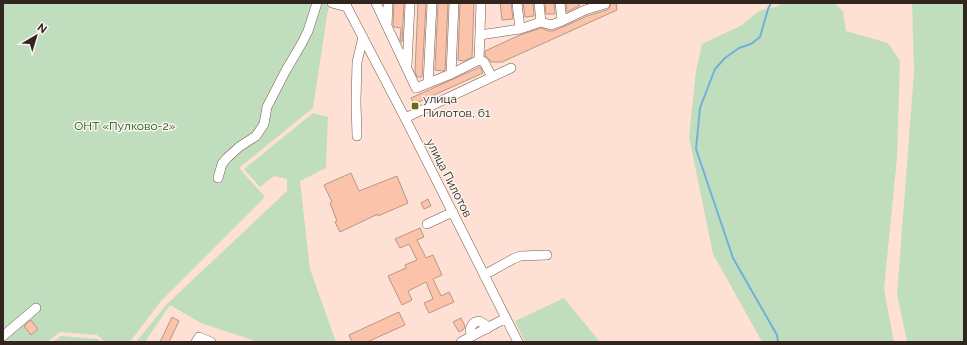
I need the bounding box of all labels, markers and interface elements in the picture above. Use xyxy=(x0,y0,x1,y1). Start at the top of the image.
north arrow xyxy=(16,16,56,56)
text: N xyxy=(35,21,49,36)
place label: улица Пилотов, 61 xyxy=(423,92,490,120)
marker: улица Пилотов, 61 xyxy=(410,101,420,111)
park label: ОНТ «Пулково-2» xyxy=(74,119,176,133)
street label: улица Пилотов xyxy=(423,137,475,219)

